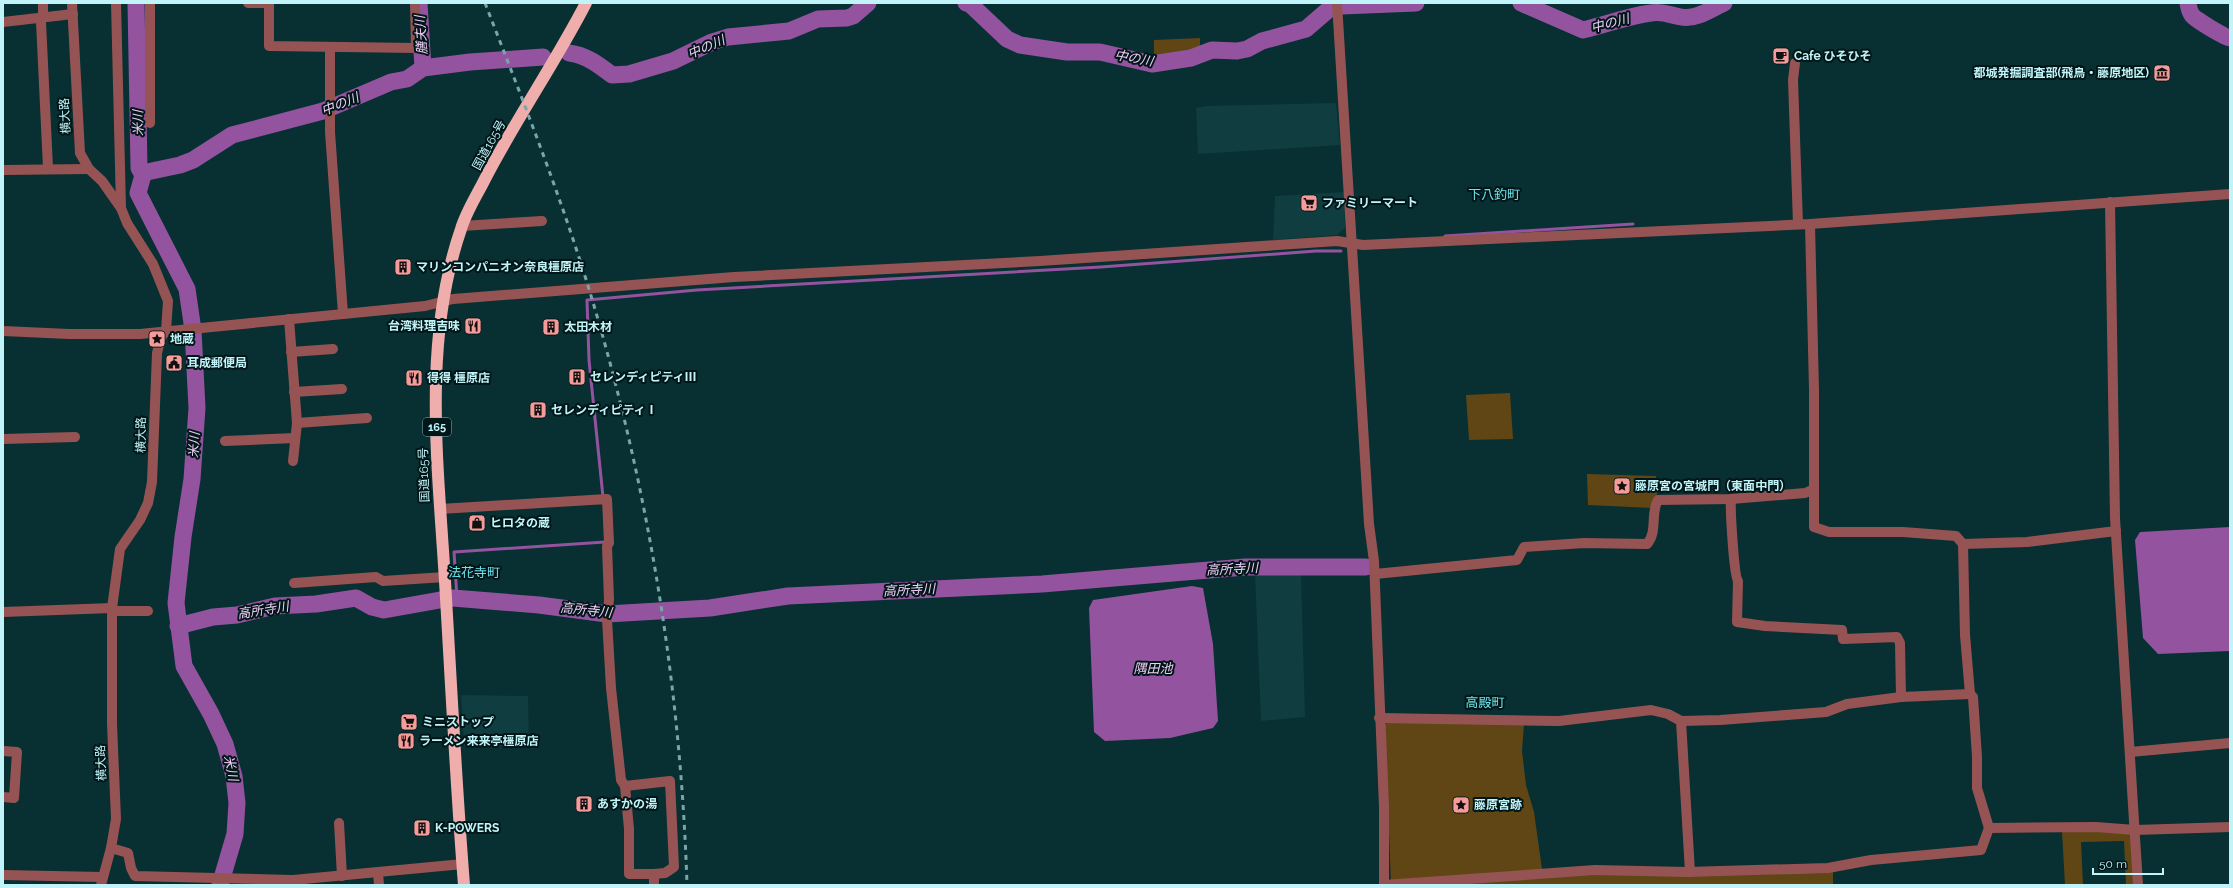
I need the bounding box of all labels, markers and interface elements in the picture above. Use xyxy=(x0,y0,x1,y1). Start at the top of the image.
water label: 中の川 xyxy=(1589,10,1633,35)
water label: 膳夫川 xyxy=(412,13,430,55)
water label: 中の川 xyxy=(685,32,729,62)
cafe icon: Cafe ひそひそ xyxy=(1771,46,1791,66)
water label: 中の川 xyxy=(1113,47,1156,69)
place label: Cafe ひそひそ xyxy=(1794,49,1872,63)
museum icon: 都城発掘調査部(飛鳥・藤原地区) xyxy=(2152,63,2172,83)
place label: 都城発掘調査部(飛鳥・藤原地区) xyxy=(1974,66,2149,80)
water label: 中の川 xyxy=(319,89,363,118)
street label: 横大路 xyxy=(57,98,73,134)
water label: 米川 xyxy=(130,108,146,136)
street label: 国道165号 xyxy=(470,118,508,172)
district label: 下八釣町 xyxy=(1468,187,1520,202)
supermarket icon: ファミリーマート xyxy=(1299,193,1319,213)
place label: ファミリーマート xyxy=(1322,196,1418,210)
building icon: マリンコンパニオン奈良橿原店 xyxy=(393,257,413,277)
place label: マリンコンパニオン奈良橿原店 xyxy=(416,260,584,274)
restaurant icon: 台湾料理吉味 xyxy=(463,316,483,336)
building icon: 太田木材 xyxy=(541,317,561,337)
place label: 台湾料理吉味 xyxy=(388,319,460,333)
place label: 太田木材 xyxy=(564,320,612,334)
place icon: 地蔵 xyxy=(147,329,167,349)
place label: 地蔵 xyxy=(170,332,194,346)
public building icon: 耳成郵便局 xyxy=(164,353,184,373)
place label: 耳成郵便局 xyxy=(187,356,247,370)
building icon: セレンディピティⅢ xyxy=(567,367,587,387)
restaurant icon: 得得 橿原店 xyxy=(404,368,424,388)
place label: セレンディピティⅢ xyxy=(590,370,696,384)
place label: 得得 橿原店 xyxy=(427,371,490,385)
building icon: セレンディピティⅠ xyxy=(528,400,548,420)
place label: セレンディピティⅠ xyxy=(551,403,657,417)
street label: 横大路 xyxy=(134,417,148,453)
road number: 165 xyxy=(423,418,451,436)
water label: 米川 xyxy=(186,430,202,458)
street label: 国道165号 xyxy=(416,447,432,503)
place icon: 藤原宮の宮城門（東面中門） xyxy=(1612,476,1632,496)
place label: 藤原宮の宮城門（東面中門） xyxy=(1635,479,1791,493)
shop icon: ヒロタの蔵 xyxy=(467,513,487,533)
place label: ヒロタの蔵 xyxy=(490,516,550,530)
water label: 高所寺川 xyxy=(1206,560,1260,578)
district label: 法花寺町 xyxy=(448,565,500,580)
water label: 高所寺川 xyxy=(883,581,937,599)
water label: 高所寺川 xyxy=(236,598,292,621)
water label: 高所寺川 xyxy=(559,600,615,620)
water label: 隅田池 xyxy=(1133,661,1174,676)
district label: 高殿町 xyxy=(1465,695,1505,710)
supermarket icon: ミニストップ xyxy=(399,712,419,732)
place label: ミニストップ xyxy=(422,715,494,729)
restaurant icon: ラーメン来来亭橿原店 xyxy=(396,731,416,751)
place label: ラーメン来来亭橿原店 xyxy=(419,734,539,748)
street label: 横大路 xyxy=(93,745,109,781)
water label: 米川 xyxy=(221,754,241,784)
building icon: あすかの湯 xyxy=(574,794,594,814)
place icon: 藤原宮跡 xyxy=(1451,795,1471,815)
place label: あすかの湯 xyxy=(597,797,657,811)
place label: 藤原宮跡 xyxy=(1474,798,1522,812)
building icon: K-POWERS xyxy=(412,818,432,838)
place label: K-POWERS xyxy=(435,821,499,835)
scale bar xyxy=(2093,850,2163,876)
text: 50 m xyxy=(2099,857,2127,871)

